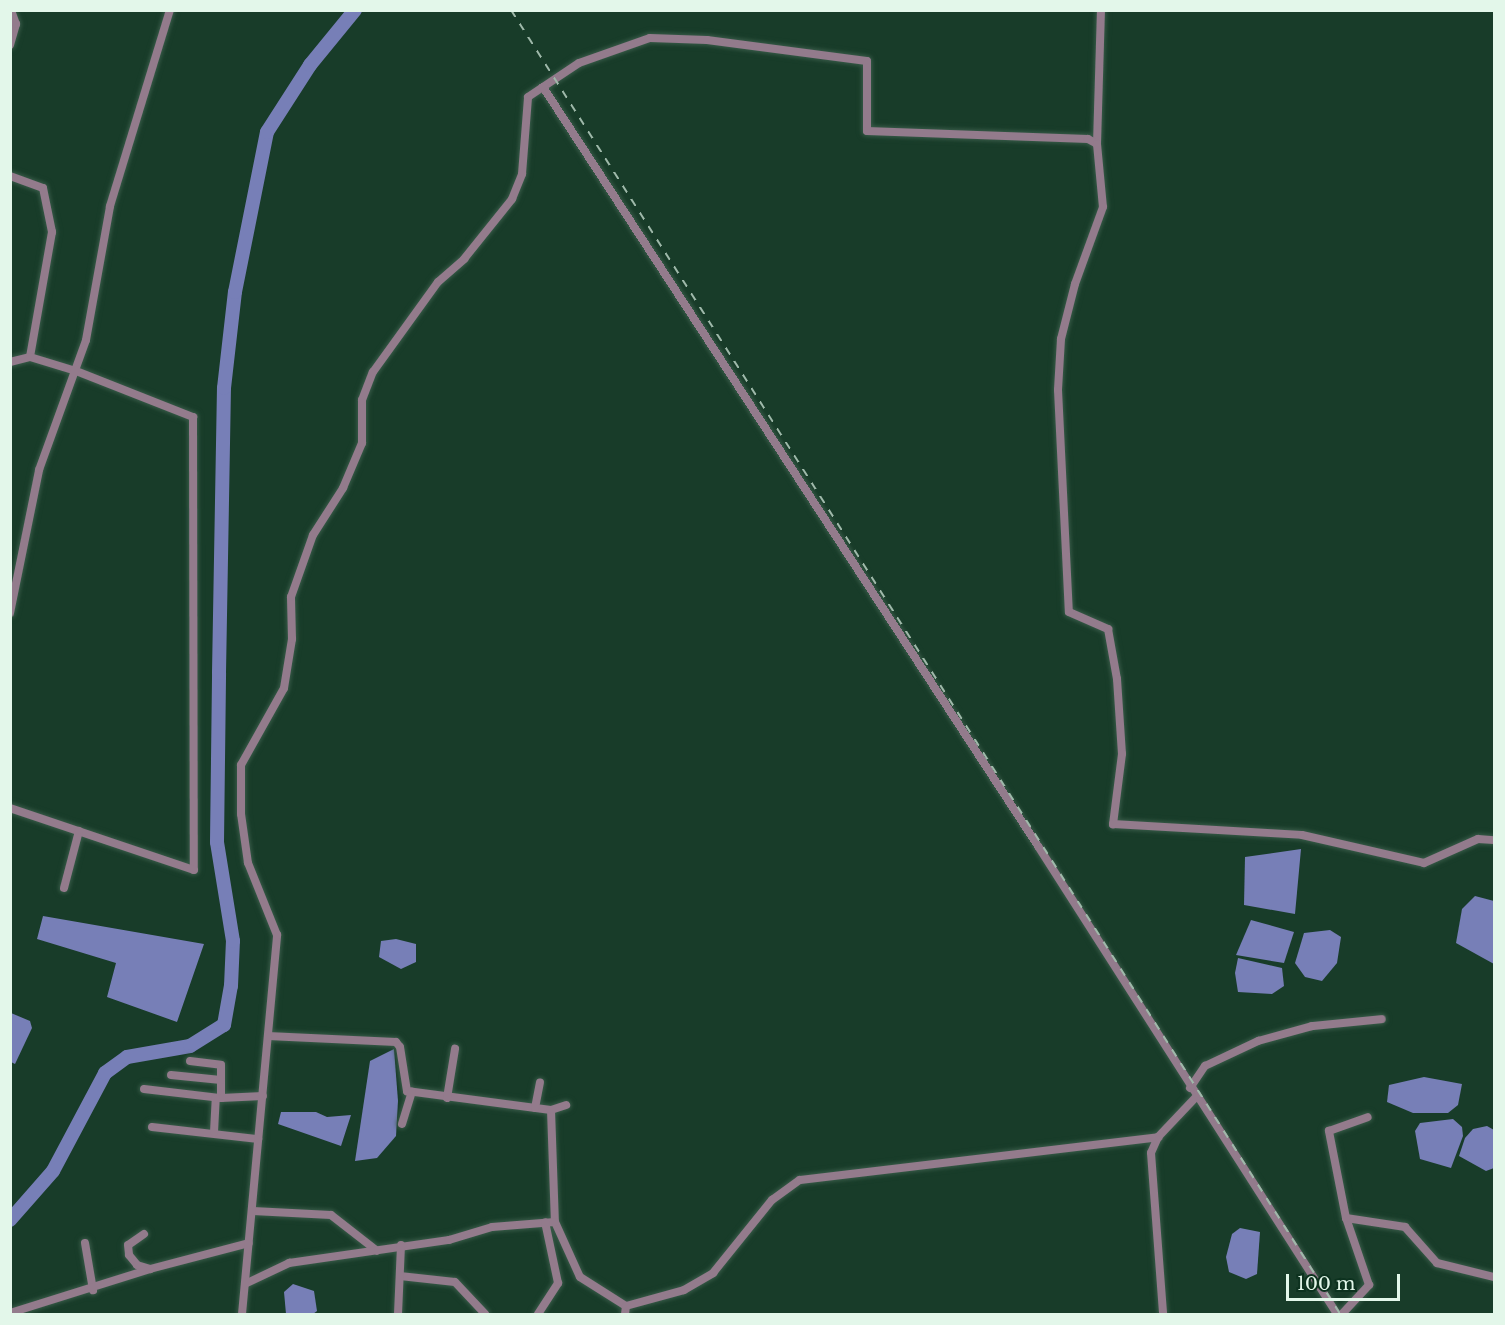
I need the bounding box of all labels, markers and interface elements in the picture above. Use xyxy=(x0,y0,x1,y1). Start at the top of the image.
scale bar xyxy=(1289,1262,1403,1300)
text: 100 m xyxy=(1297,1273,1355,1295)

